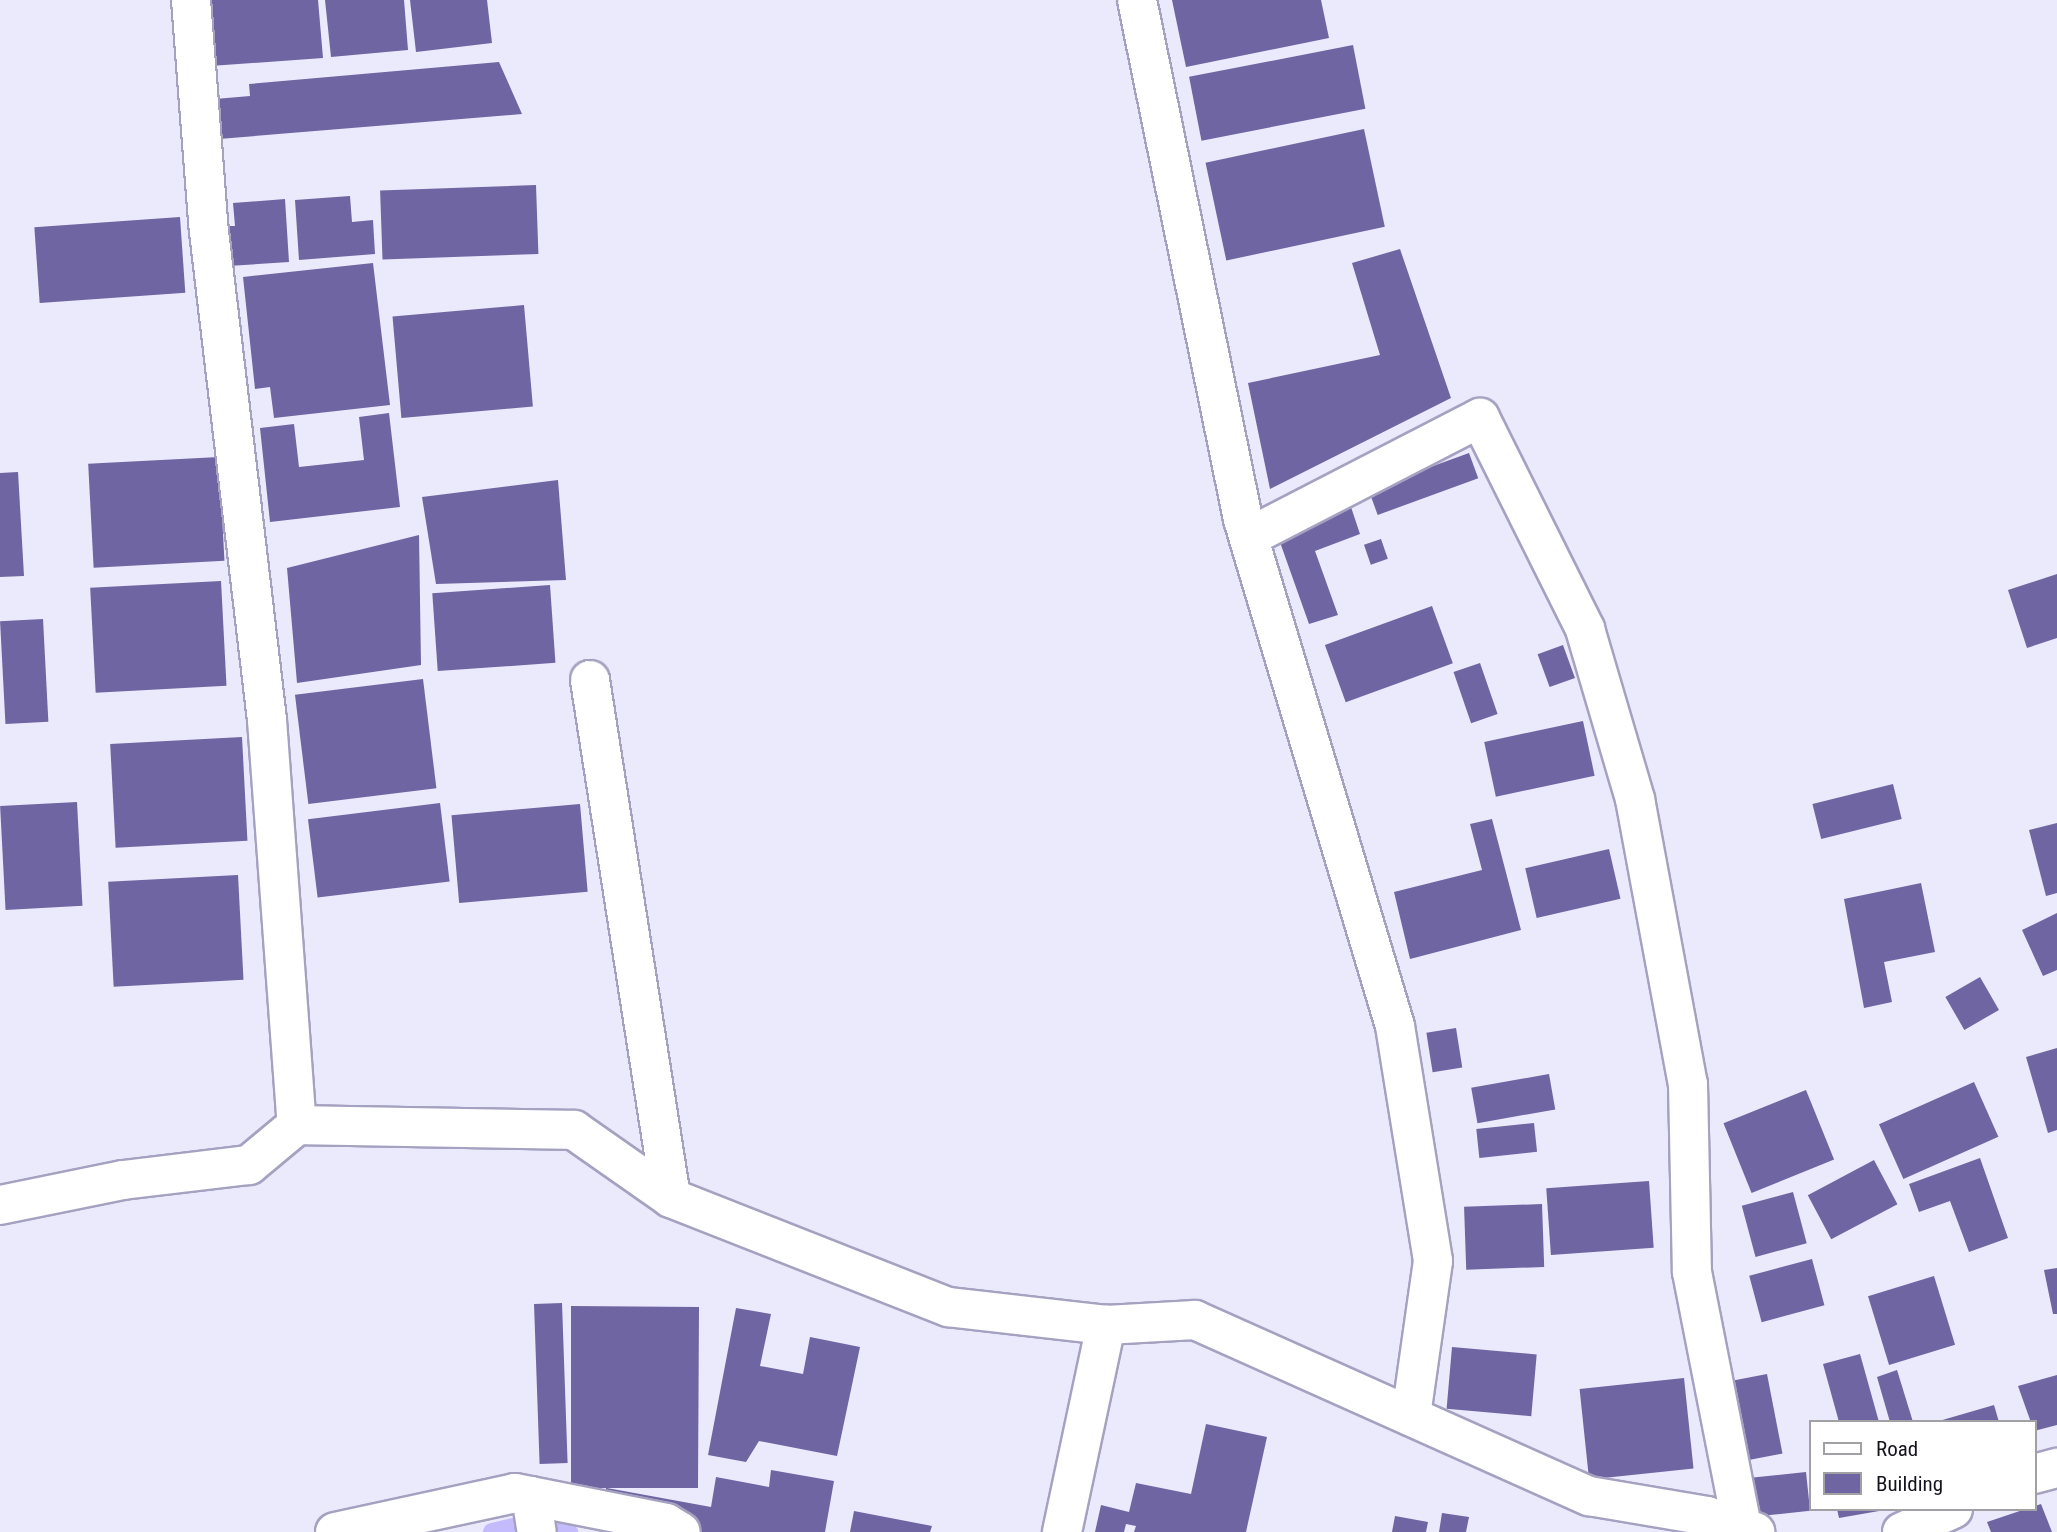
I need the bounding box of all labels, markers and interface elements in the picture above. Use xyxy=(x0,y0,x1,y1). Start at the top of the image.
legend xyxy=(1808,1420,2036,1511)
text: Road xyxy=(1876,1437,1918,1461)
text: Building xyxy=(1876,1472,1943,1496)

